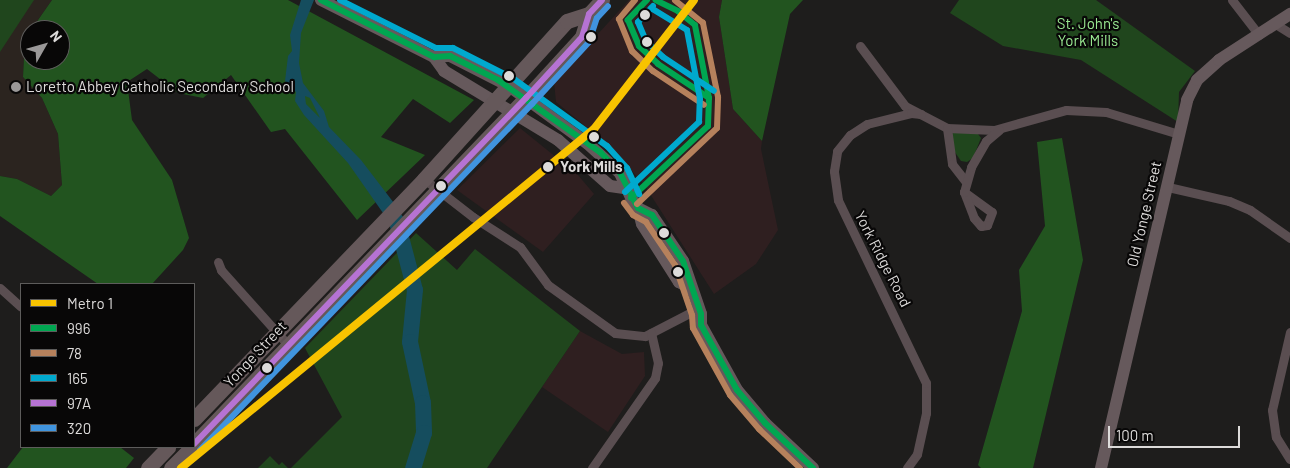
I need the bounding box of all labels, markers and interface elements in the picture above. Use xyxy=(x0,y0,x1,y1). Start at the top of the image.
unlabelled marker xyxy=(640,10,650,20)
park label: St. John's York Mills xyxy=(1057,14,1119,49)
north arrow xyxy=(20,20,70,70)
text: N xyxy=(47,27,66,45)
unlabelled marker xyxy=(586,32,596,42)
unlabelled marker xyxy=(642,37,652,47)
unlabelled marker xyxy=(504,71,514,81)
place label: Loretto Abbey Catholic Secondary School xyxy=(26,78,294,96)
marker: Loretto Abbey Catholic Secondary School xyxy=(10,81,22,93)
unlabelled marker xyxy=(589,132,599,142)
marker: York Mills xyxy=(539,158,557,176)
place label: York Mills xyxy=(560,158,623,176)
street label: Old Yonge Street xyxy=(1123,159,1165,269)
unlabelled marker xyxy=(436,181,446,191)
street label: York Ridge Road xyxy=(851,208,915,310)
unlabelled marker xyxy=(659,228,669,238)
unlabelled marker xyxy=(673,267,683,277)
legend xyxy=(20,283,195,448)
text: Metro 1 xyxy=(67,294,113,312)
street label: Yonge Street xyxy=(220,317,290,391)
text: 996 xyxy=(67,319,90,337)
text: 78 xyxy=(67,344,82,362)
unlabelled marker xyxy=(262,363,272,373)
text: 165 xyxy=(67,369,88,387)
text: 97A xyxy=(67,394,91,412)
scale bar xyxy=(1110,416,1242,448)
text: 320 xyxy=(67,419,91,437)
text: 100 m xyxy=(1116,426,1154,444)

